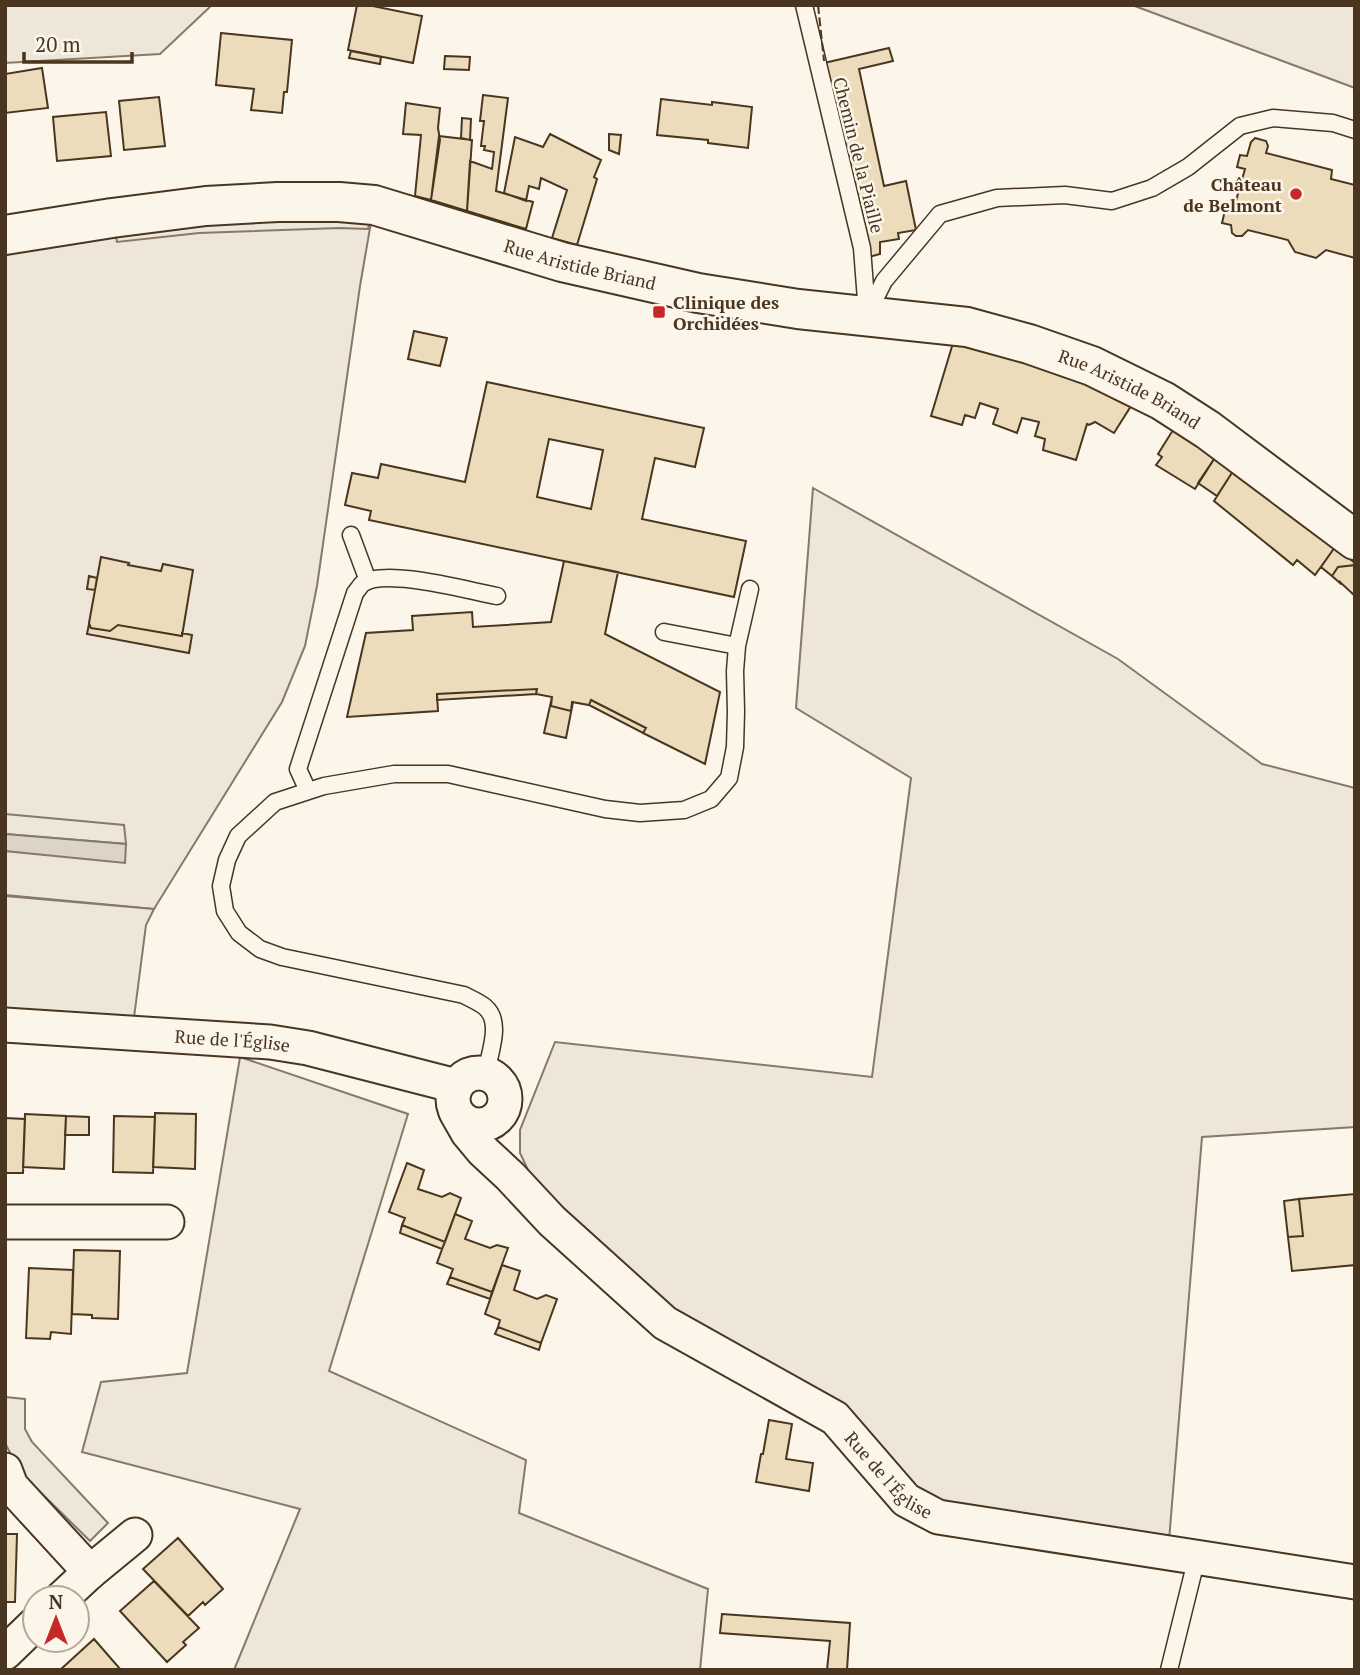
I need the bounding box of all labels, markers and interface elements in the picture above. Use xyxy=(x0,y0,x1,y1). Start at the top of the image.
scale bar xyxy=(24,21,133,65)
text: 20 m xyxy=(35,30,81,58)
street label: Chemin de la Piaille xyxy=(828,74,890,236)
place label: Château de Belmont xyxy=(1183,172,1282,217)
marker: Château de Belmont xyxy=(1288,186,1304,202)
street label: Rue Aristide Briand xyxy=(501,233,659,295)
place label: Clinique des Orchidées xyxy=(673,290,779,335)
marker: Clinique des Orchidées xyxy=(651,304,667,320)
street label: Rue Aristide Briand xyxy=(1055,343,1205,434)
street label: Rue de l'Église xyxy=(174,1024,292,1057)
street label: Rue de l'Église xyxy=(840,1426,937,1524)
north arrow xyxy=(21,1584,91,1654)
text: N xyxy=(49,1589,64,1614)

